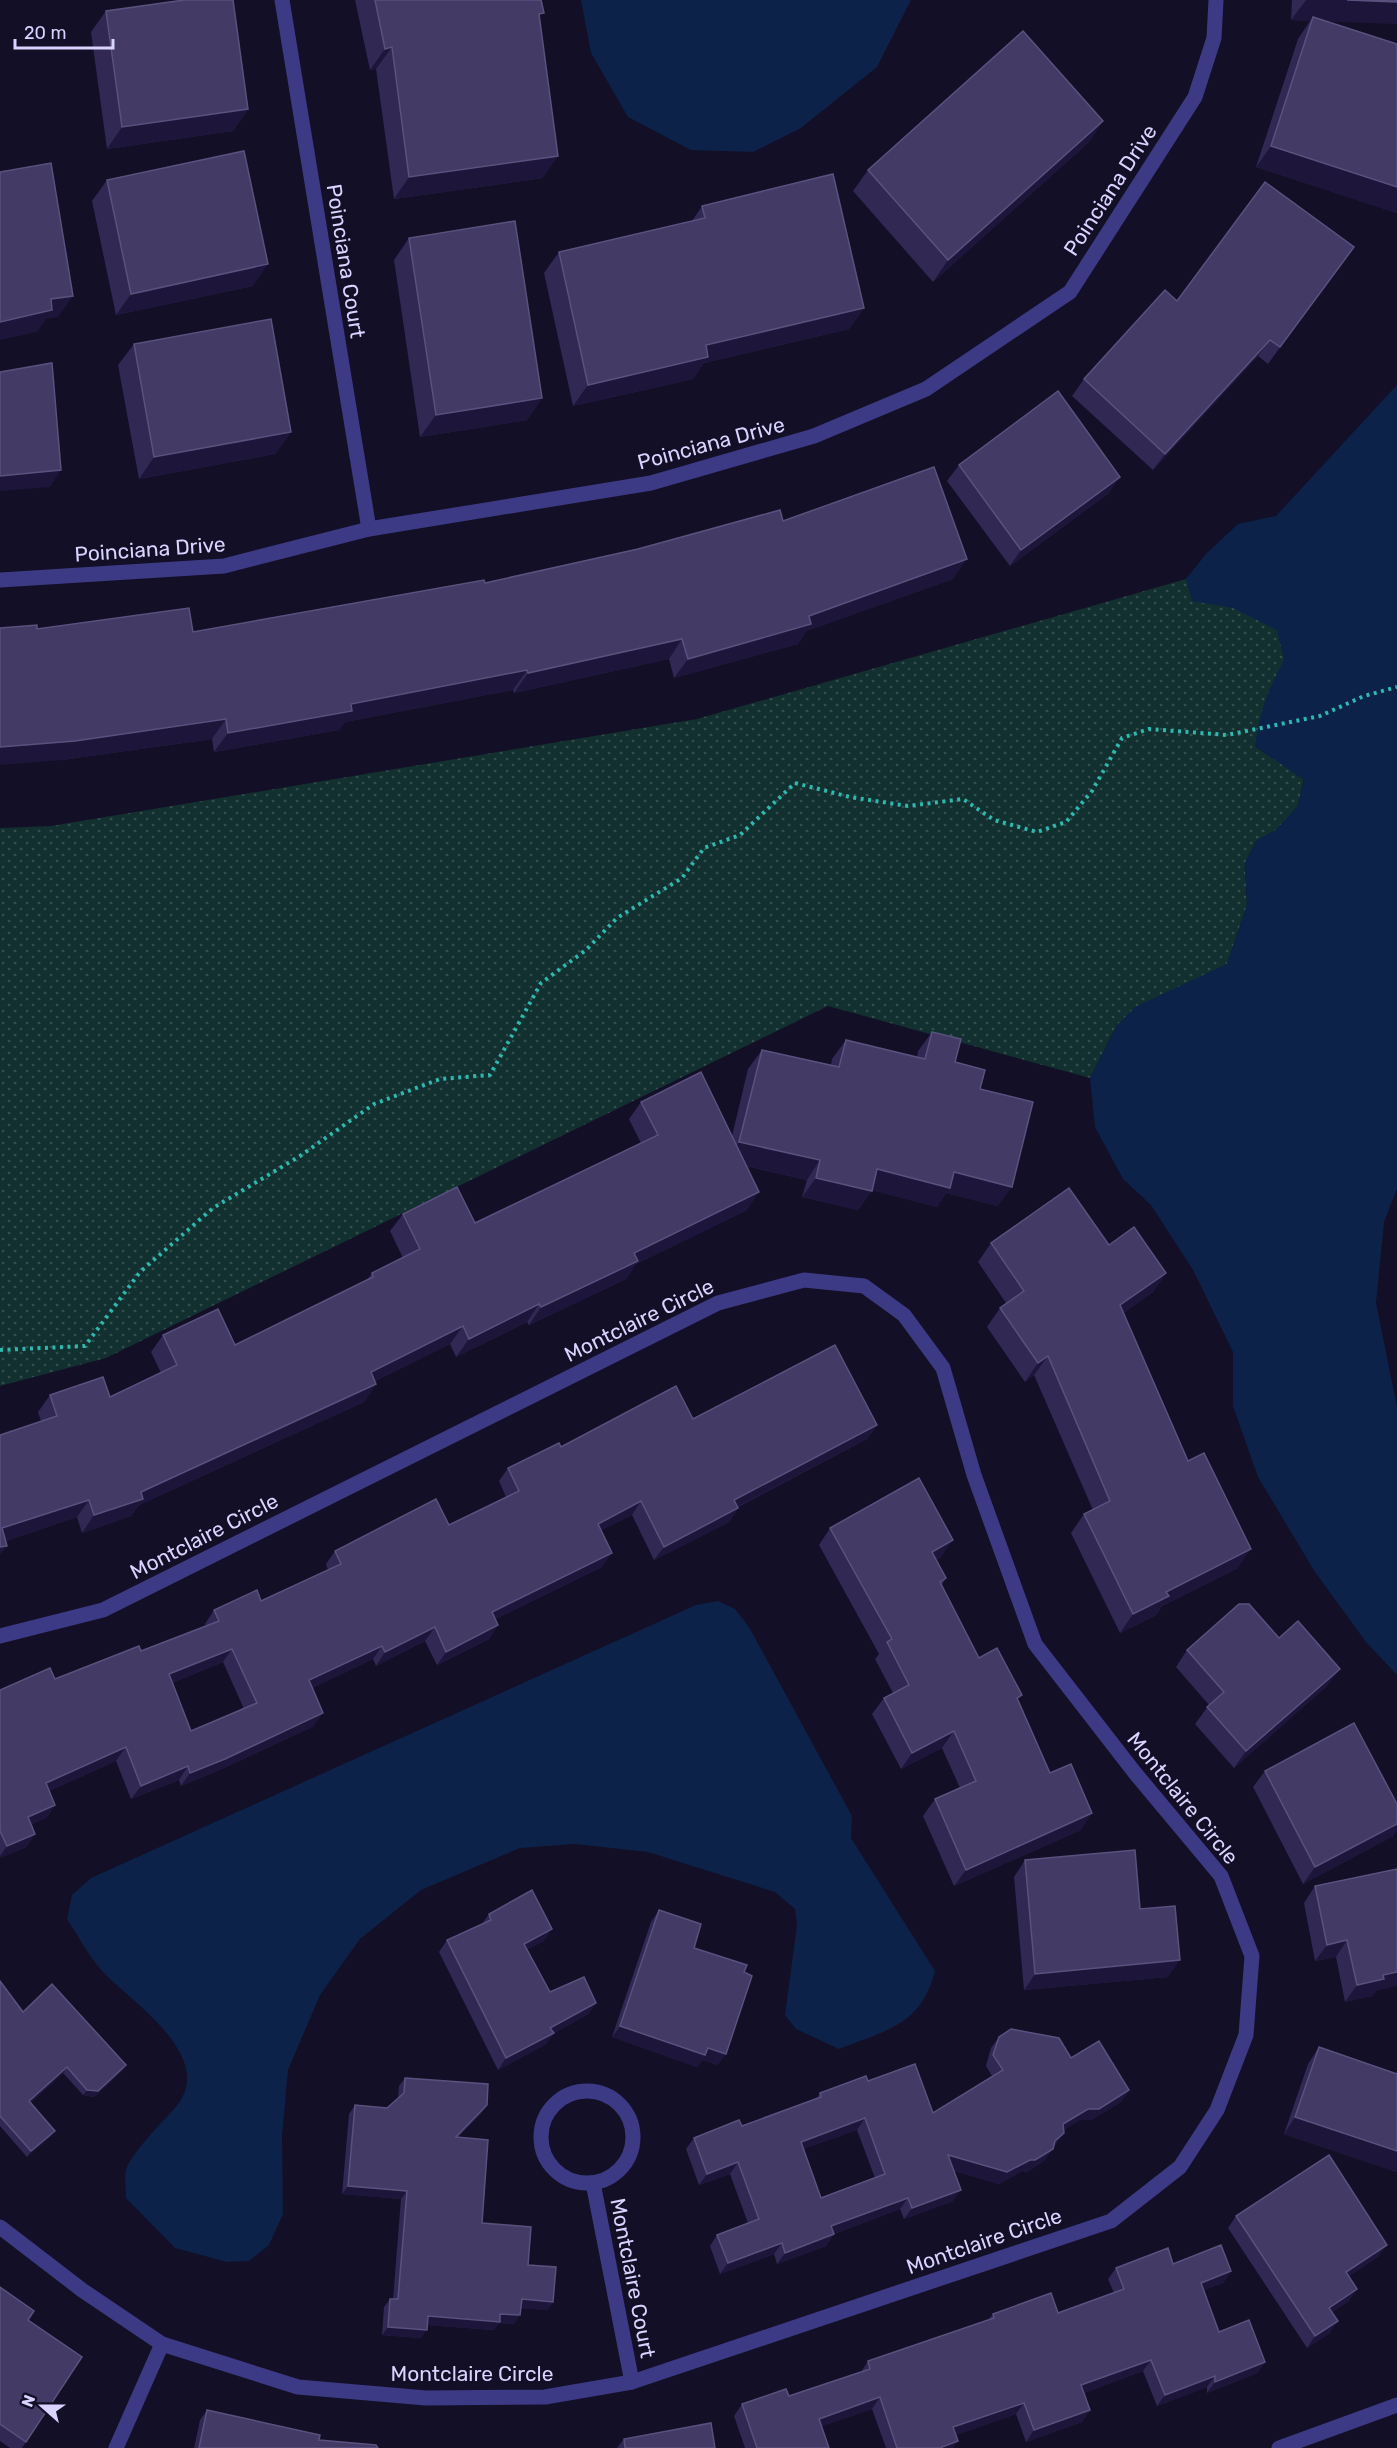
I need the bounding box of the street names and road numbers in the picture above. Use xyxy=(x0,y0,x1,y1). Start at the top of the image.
street label: Poinciana Drive xyxy=(1058,120,1162,260)
street label: Poinciana Court xyxy=(321,182,371,340)
street label: Poinciana Drive xyxy=(635,411,787,475)
street label: Poinciana Drive xyxy=(74,531,226,567)
street label: Montclaire Circle xyxy=(560,1273,718,1367)
street label: Montclaire Circle xyxy=(126,1488,282,1584)
street label: Montclaire Circle xyxy=(1122,1727,1244,1869)
street label: Montclaire Court xyxy=(605,2196,661,2360)
street label: Montclaire Circle xyxy=(903,2203,1065,2279)
street label: Montclaire Circle xyxy=(391,2361,553,2386)

